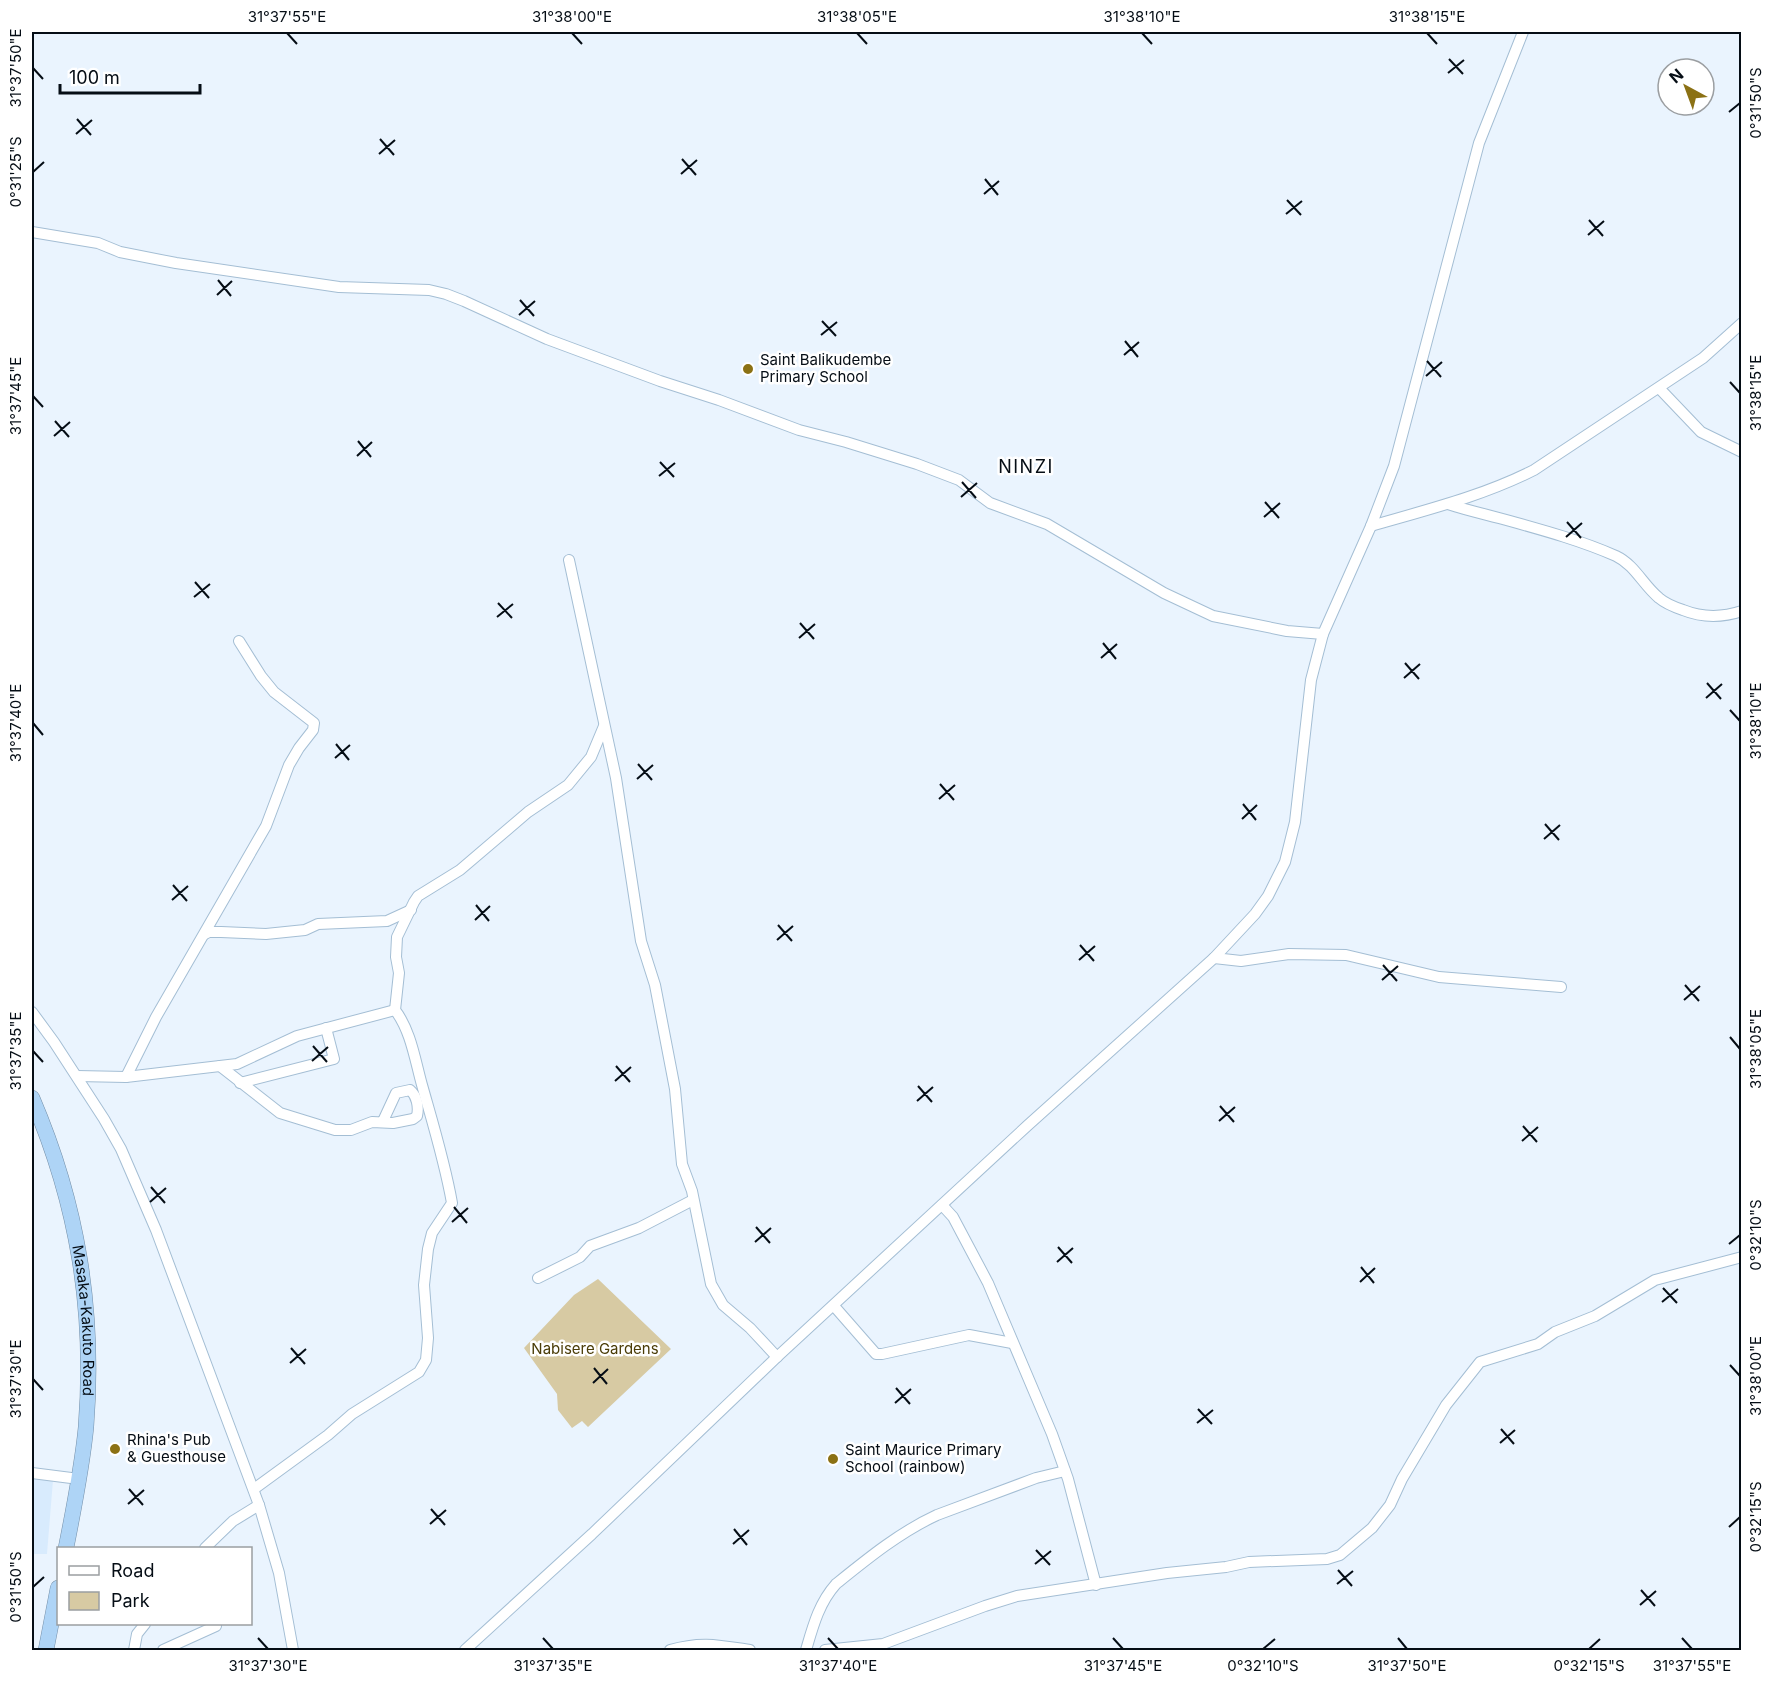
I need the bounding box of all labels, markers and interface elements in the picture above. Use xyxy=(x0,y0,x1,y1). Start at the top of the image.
text: 31°37'55"E xyxy=(248,7,326,26)
text: 31°38'00"E xyxy=(532,7,612,26)
text: 31°38'05"E xyxy=(817,7,897,26)
text: 31°38'10"E xyxy=(1104,7,1180,26)
text: 31°38'15"E xyxy=(1389,7,1465,26)
text: 31°37'50"E xyxy=(6,28,25,108)
scale bar xyxy=(60,57,200,95)
north arrow xyxy=(1656,57,1716,117)
text: N xyxy=(1665,64,1687,87)
text: 100 m xyxy=(69,67,120,88)
text: 0°31'50"S xyxy=(1746,67,1765,139)
text: 0°31'25"S xyxy=(6,136,25,208)
place label: Saint Balikudembe Primary School xyxy=(760,350,891,386)
text: 31°38'15"E xyxy=(1746,355,1765,431)
text: 31°37'45"E xyxy=(6,357,25,435)
marker: Saint Balikudembe Primary School xyxy=(741,362,755,376)
district label: NINZI xyxy=(998,456,1054,477)
text: 31°38'10"E xyxy=(1746,683,1765,759)
text: 31°37'40"E xyxy=(6,684,25,762)
text: 31°38'05"E xyxy=(1746,1009,1765,1089)
text: 31°37'35"E xyxy=(6,1012,25,1090)
text: 0°32'10"S xyxy=(1746,1199,1765,1271)
street label: Masaka-Kakuto Road xyxy=(68,1243,98,1396)
text: 31°38'00"E xyxy=(1746,1336,1765,1416)
text: 31°37'30"E xyxy=(6,1339,25,1419)
park label: Nabisere Gardens xyxy=(531,1339,659,1358)
place label: Rhina's Pub & Guesthouse xyxy=(127,1430,226,1466)
place label: Saint Maurice Primary School (rainbow) xyxy=(845,1440,1002,1476)
marker: Rhina's Pub & Guesthouse xyxy=(108,1442,122,1456)
marker: Saint Maurice Primary School (rainbow) xyxy=(826,1452,840,1466)
text: 0°32'15"S xyxy=(1746,1481,1765,1553)
legend xyxy=(57,1547,252,1625)
text: 0°31'50"S xyxy=(6,1551,25,1623)
text: Road xyxy=(111,1560,154,1581)
text: Park xyxy=(111,1590,150,1611)
text: 31°37'30"E xyxy=(228,1656,308,1675)
text: 31°37'35"E xyxy=(514,1656,592,1675)
text: 31°37'40"E xyxy=(799,1656,877,1675)
text: 31°37'45"E xyxy=(1084,1656,1162,1675)
text: 0°32'10"S xyxy=(1227,1656,1299,1675)
text: 31°37'50"E xyxy=(1367,1656,1447,1675)
text: 0°32'15"S xyxy=(1553,1656,1625,1675)
text: 31°37'55"E xyxy=(1653,1656,1731,1675)

